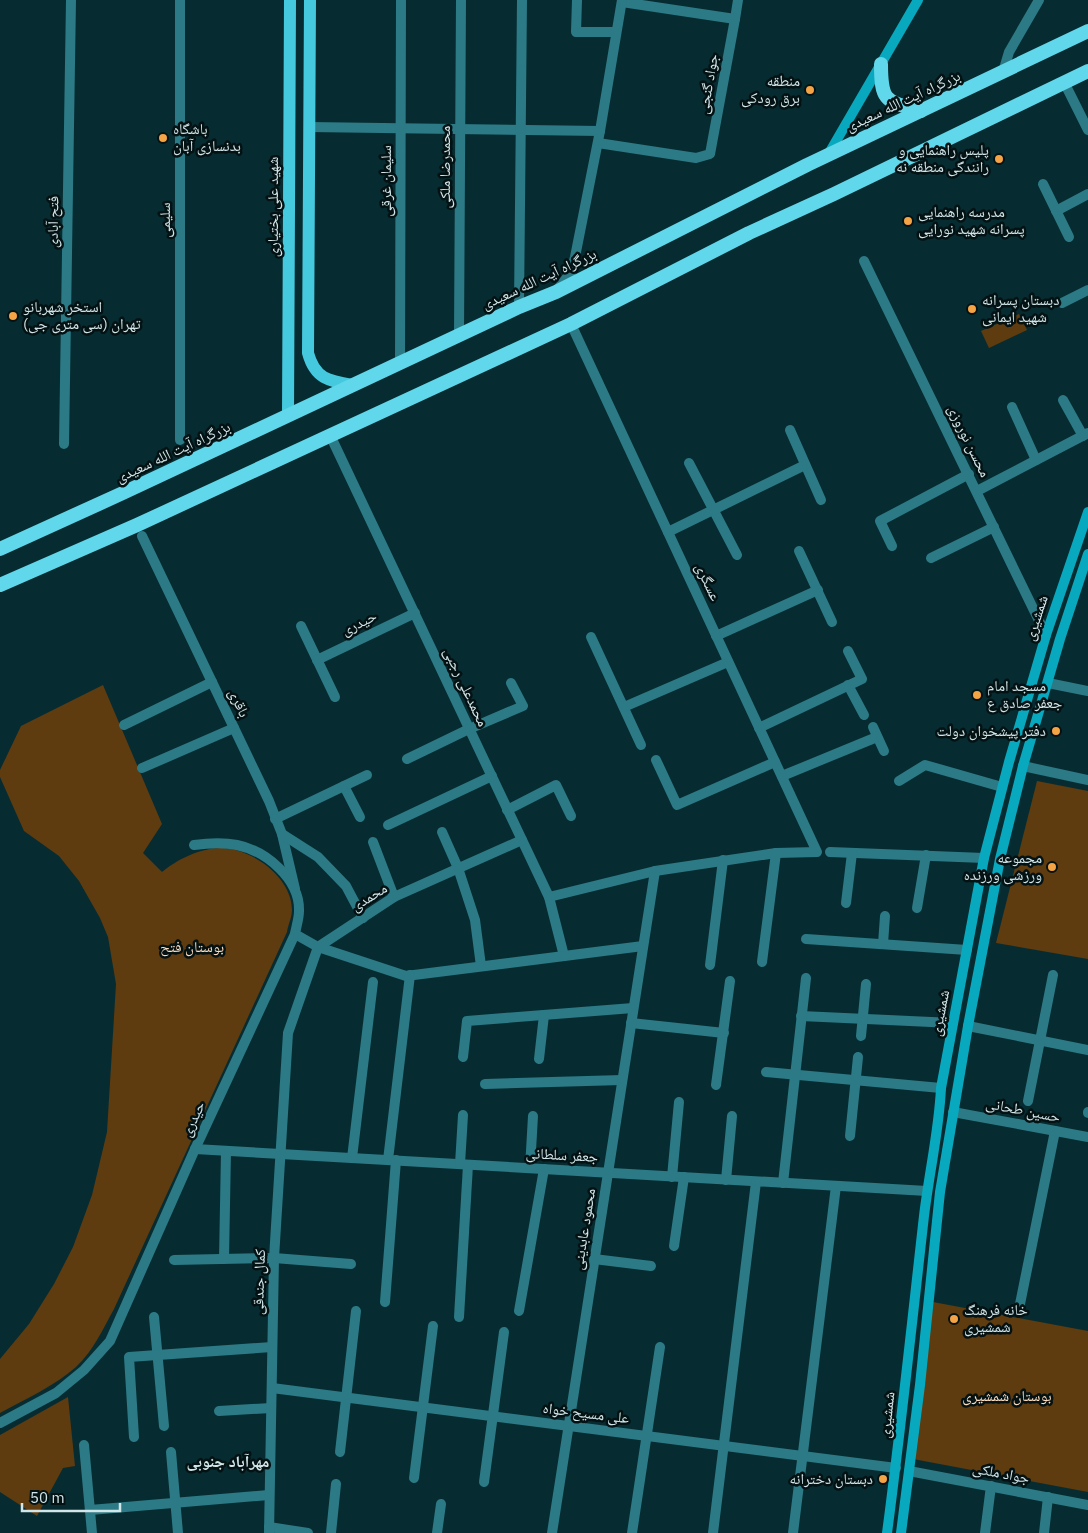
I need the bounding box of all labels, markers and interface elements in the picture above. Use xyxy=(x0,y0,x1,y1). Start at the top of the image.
street label: جواد گنجی xyxy=(693,52,723,116)
street label: بزرگراه آیت الله سعیدی xyxy=(842,66,964,136)
place label: منطقه برق رودکی xyxy=(741,71,800,108)
marker: منطقه برق رودکی xyxy=(804,84,816,96)
place label: باشگاه بدنسازی آبان xyxy=(173,119,241,156)
street label: محمدرضا ملکی xyxy=(435,125,455,208)
marker: باشگاه بدنسازی آبان xyxy=(157,132,169,144)
place label: پلیس راهنمایی و رانندگی منطقه نه xyxy=(896,140,989,177)
street label: سلیمان غرقی xyxy=(376,145,396,217)
marker: پلیس راهنمایی و رانندگی منطقه نه xyxy=(993,153,1005,165)
street label: شهید علی بختیاری xyxy=(263,157,283,257)
street label: فتح آبادی xyxy=(43,196,63,248)
street label: سلیمی xyxy=(155,202,175,238)
place label: مدرسه راهنمایی پسرانه شهید نورایی xyxy=(918,202,1025,239)
marker: مدرسه راهنمایی پسرانه شهید نورایی xyxy=(902,215,914,227)
street label: بزرگراه آیت الله سعیدی xyxy=(478,244,600,314)
place label: دبستان پسرانه شهید ایمانی xyxy=(982,290,1059,327)
place label: استخر شهربانو تهران (سی متری جی) xyxy=(23,297,141,334)
marker: دبستان پسرانه شهید ایمانی xyxy=(966,303,978,315)
marker: استخر شهربانو تهران (سی متری جی) xyxy=(7,310,19,322)
street label: محسن نوروزی xyxy=(943,402,995,481)
street label: بزرگراه آیت الله سعیدی xyxy=(112,417,234,487)
street label: عسگری xyxy=(691,560,726,605)
street label: شمشیری xyxy=(1019,593,1053,643)
street label: حیدری xyxy=(338,606,380,640)
street label: محمدعلی رجبی xyxy=(439,644,493,730)
place label: مسجد امام جعفر صادق ع xyxy=(987,676,1063,713)
street label: باقری xyxy=(224,685,254,721)
marker: مسجد امام جعفر صادق ع xyxy=(971,689,983,701)
place label: دفتر پیشخوان دولت xyxy=(936,721,1046,741)
marker: دفتر پیشخوان دولت xyxy=(1050,725,1062,737)
place label: مجموعه ورزشی ورزنده xyxy=(964,848,1042,885)
marker: مجموعه ورزشی ورزنده xyxy=(1046,861,1058,873)
street label: محمدی xyxy=(347,878,391,916)
park label: بوستان فتح xyxy=(160,937,224,957)
street label: شمشیری xyxy=(926,988,954,1038)
street label: حسین طحانی xyxy=(984,1093,1062,1127)
street label: حیدری xyxy=(176,1098,210,1140)
street label: جعفر سلطانی xyxy=(525,1143,599,1167)
street label: محمود عابدینی xyxy=(568,1187,600,1271)
street label: کمال جندقی xyxy=(248,1249,270,1315)
place label: خانه فرهنگ شمشیری xyxy=(964,1300,1028,1337)
marker: خانه فرهنگ شمشیری xyxy=(948,1313,960,1325)
park label: بوستان شمشیری xyxy=(962,1386,1052,1406)
street label: شمشیری xyxy=(875,1391,899,1439)
street label: علی مسیح خواه xyxy=(542,1398,631,1428)
district label: مهرآباد جنوبی xyxy=(187,1451,269,1471)
street label: جواد ملکی xyxy=(971,1458,1032,1488)
place label: دبستان دخترانه xyxy=(790,1469,873,1489)
marker: دبستان دخترانه xyxy=(877,1473,889,1485)
scale bar xyxy=(22,1480,120,1512)
text: 50 m xyxy=(30,1488,65,1507)

